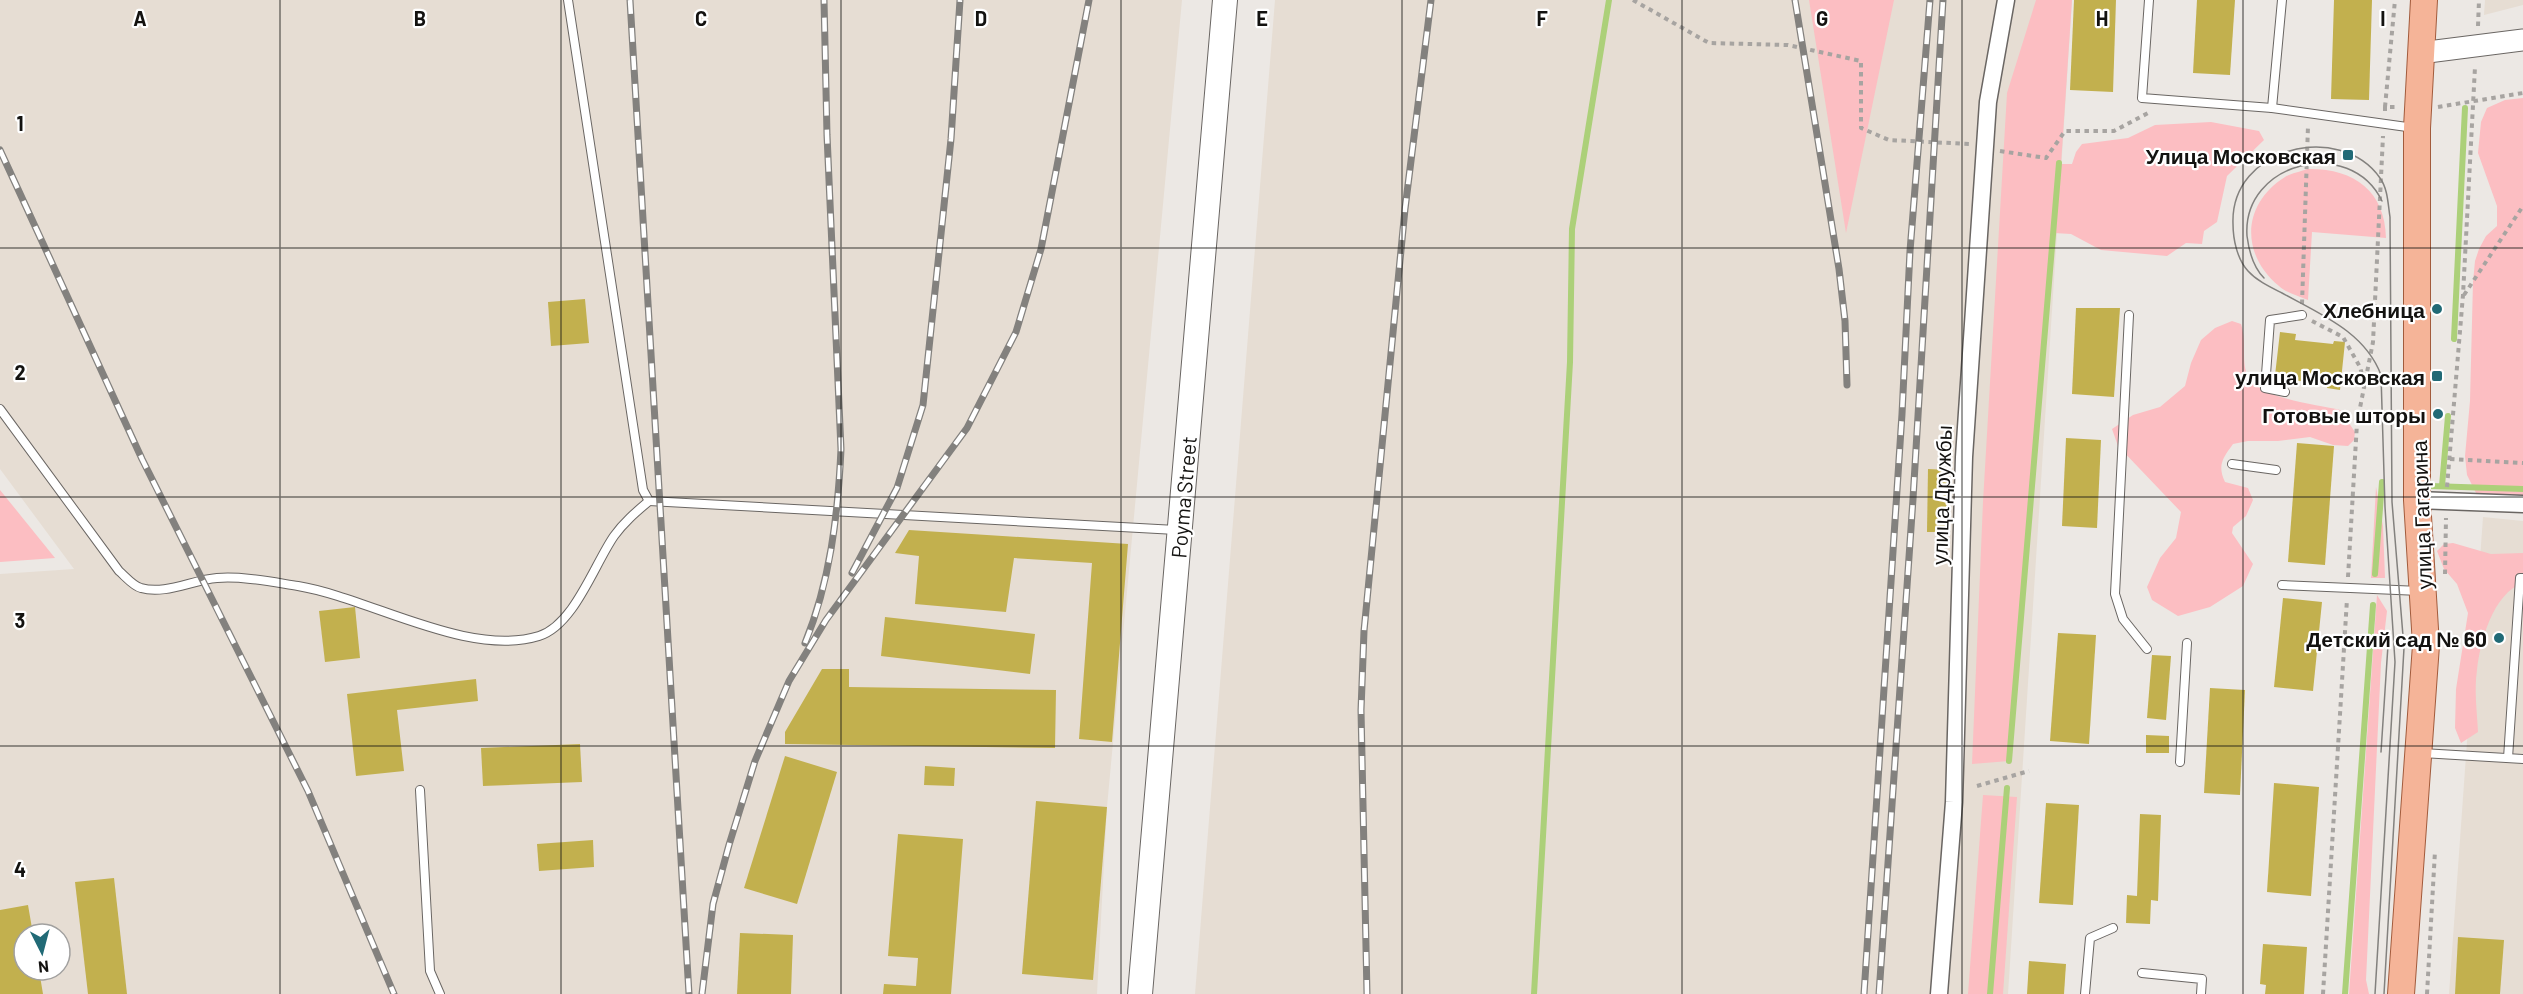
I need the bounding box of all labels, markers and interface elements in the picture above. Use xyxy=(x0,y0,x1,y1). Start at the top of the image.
text: A xyxy=(133,6,147,30)
text: B xyxy=(414,6,426,30)
text: C xyxy=(695,6,707,30)
text: D xyxy=(975,6,987,30)
text: E xyxy=(1256,6,1268,30)
text: F xyxy=(1536,6,1548,30)
text: G xyxy=(1816,6,1828,30)
text: H xyxy=(2096,6,2108,30)
text: I xyxy=(2380,6,2386,30)
text: 1 xyxy=(16,111,24,135)
place label: Улица Московская xyxy=(2146,143,2336,168)
marker: Улица Московская xyxy=(2341,148,2355,162)
place label: Хлебница xyxy=(2323,297,2425,322)
marker: Хлебница xyxy=(2430,302,2444,316)
text: 2 xyxy=(14,360,26,384)
place label: улица Московская xyxy=(2235,364,2425,389)
marker: улица Московская xyxy=(2430,369,2444,383)
place label: Готовые шторы xyxy=(2262,402,2426,427)
marker: Готовые шторы xyxy=(2431,407,2445,421)
street label: улица Дружбы xyxy=(1926,425,1956,565)
street label: Poyma Street xyxy=(1165,435,1201,559)
street label: улица Гагарина xyxy=(2406,440,2436,590)
text: 3 xyxy=(15,608,25,632)
place label: Детский сад № 60 xyxy=(2306,626,2487,651)
marker: Детский сад № 60 xyxy=(2492,631,2506,645)
text: 4 xyxy=(14,857,26,881)
north arrow xyxy=(12,922,72,982)
text: N xyxy=(37,957,50,977)

